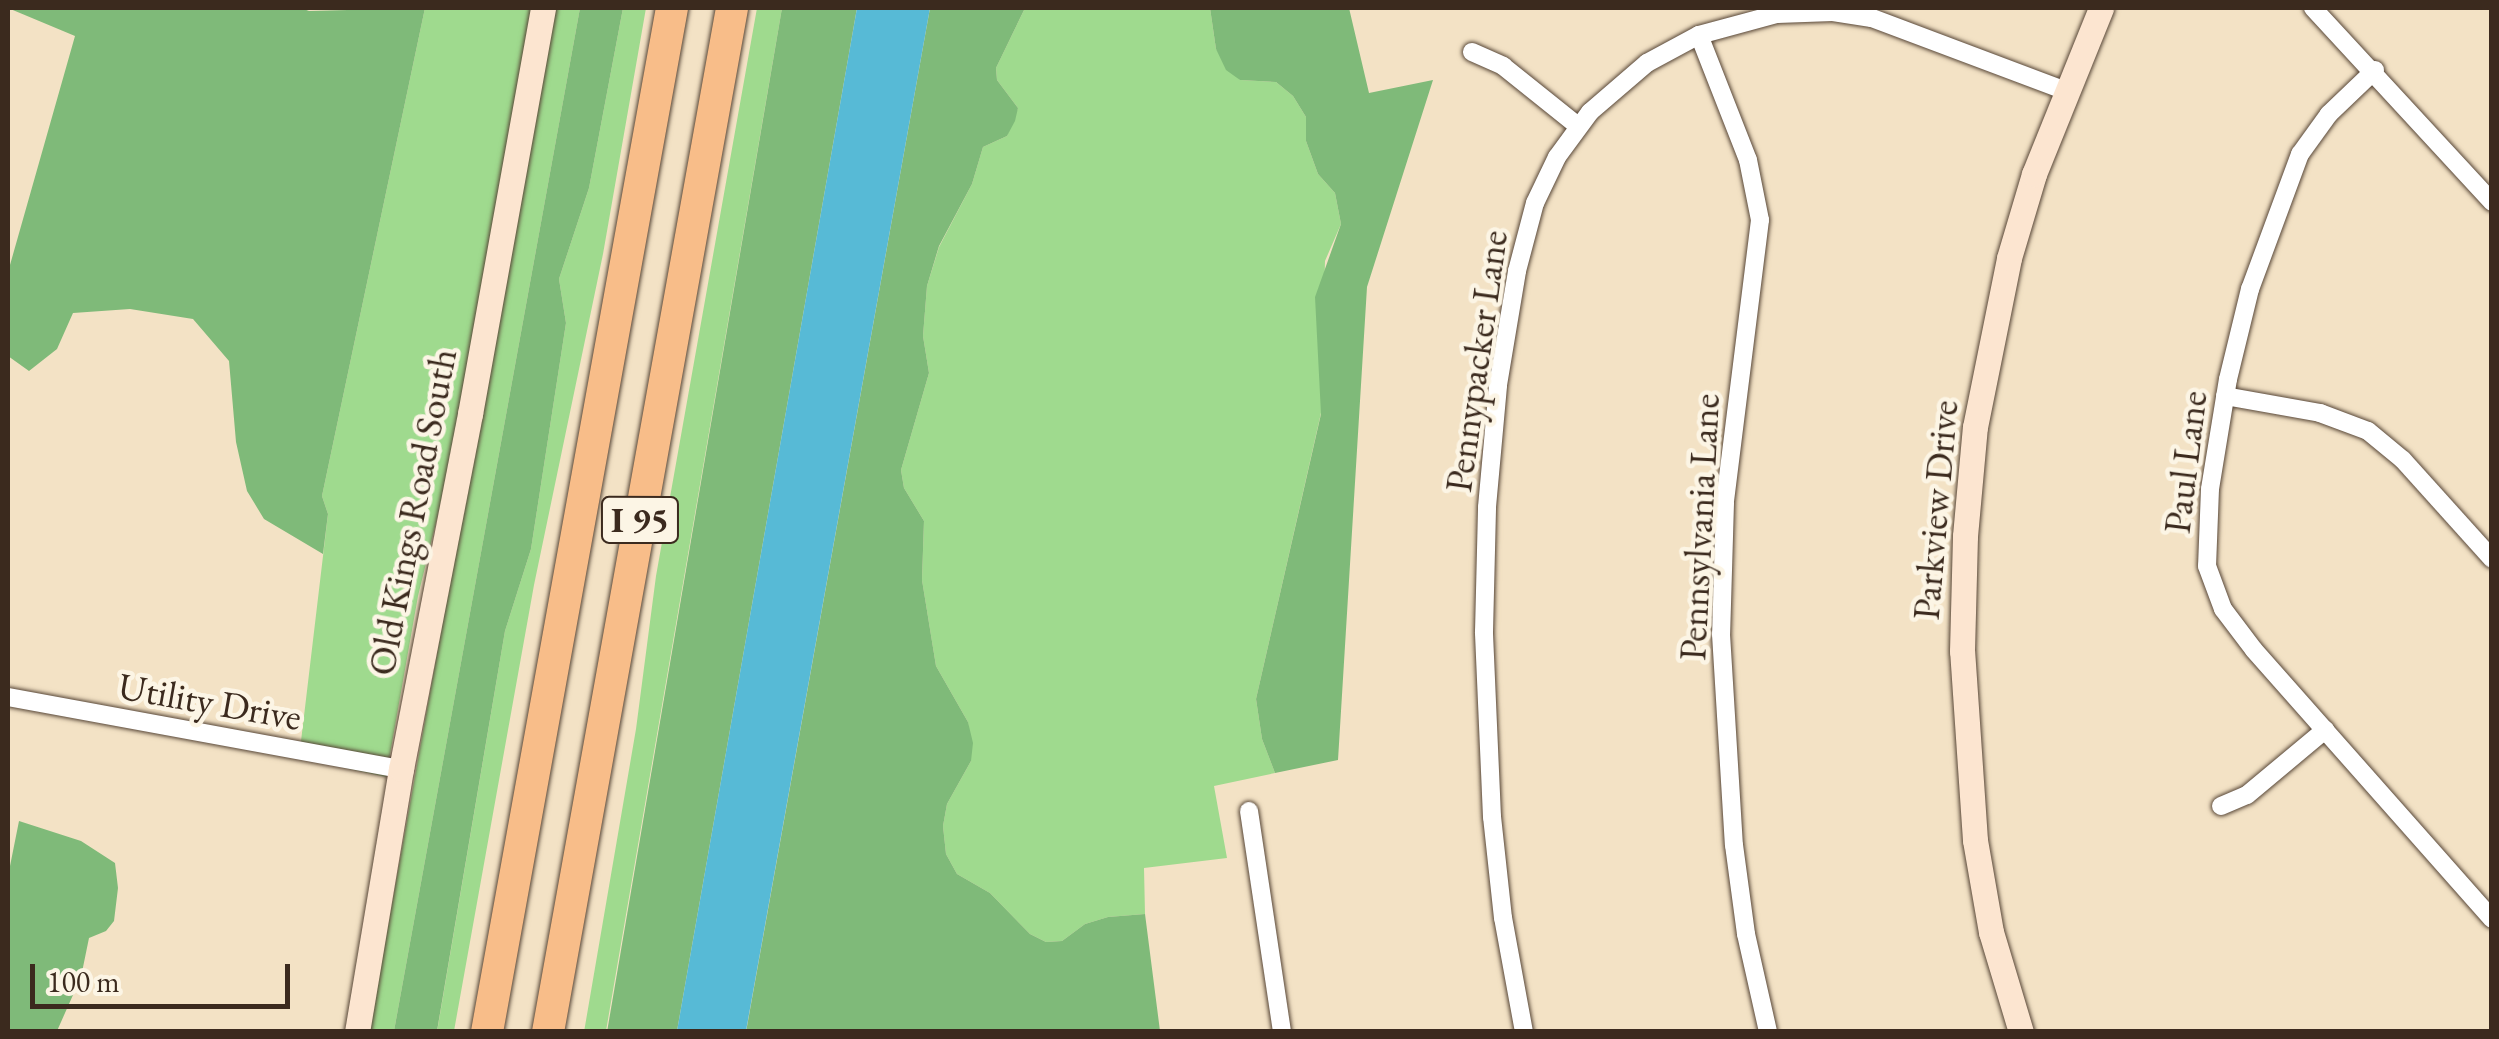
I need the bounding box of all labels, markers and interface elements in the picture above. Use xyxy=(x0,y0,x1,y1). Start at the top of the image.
street label: Pennypacker Lane xyxy=(1435,227,1517,495)
street label: Old Kings Road South xyxy=(358,345,466,679)
street label: Paul Lane xyxy=(2154,388,2216,536)
street label: Pennsylvania Lane xyxy=(1669,392,1729,662)
street label: Parkview Drive xyxy=(1903,398,1967,622)
road number: I 95 xyxy=(600,490,680,550)
street label: Utility Drive xyxy=(115,662,305,740)
scale bar xyxy=(35,944,295,1006)
text: 100 m xyxy=(47,962,120,1001)

